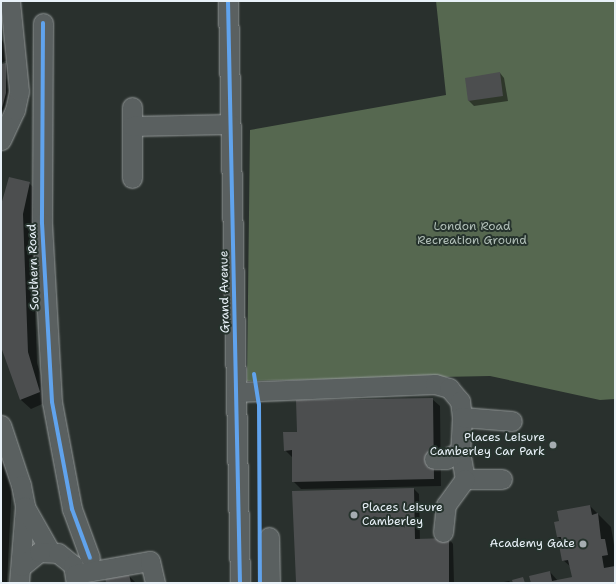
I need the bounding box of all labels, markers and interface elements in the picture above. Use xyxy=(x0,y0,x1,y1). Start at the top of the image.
park label: London Road Recreation Ground xyxy=(417,220,527,248)
street label: Southern Road xyxy=(25,224,43,310)
street label: Grand Avenue xyxy=(217,251,233,333)
place label: Places Leisure Camberley Car Park xyxy=(430,431,545,459)
marker: Places Leisure Camberley Car Park xyxy=(548,440,558,450)
place label: Places Leisure Camberley xyxy=(362,501,443,529)
marker: Places Leisure Camberley xyxy=(349,510,359,520)
place label: Academy Gate xyxy=(490,537,575,551)
marker: Academy Gate xyxy=(578,539,588,549)

